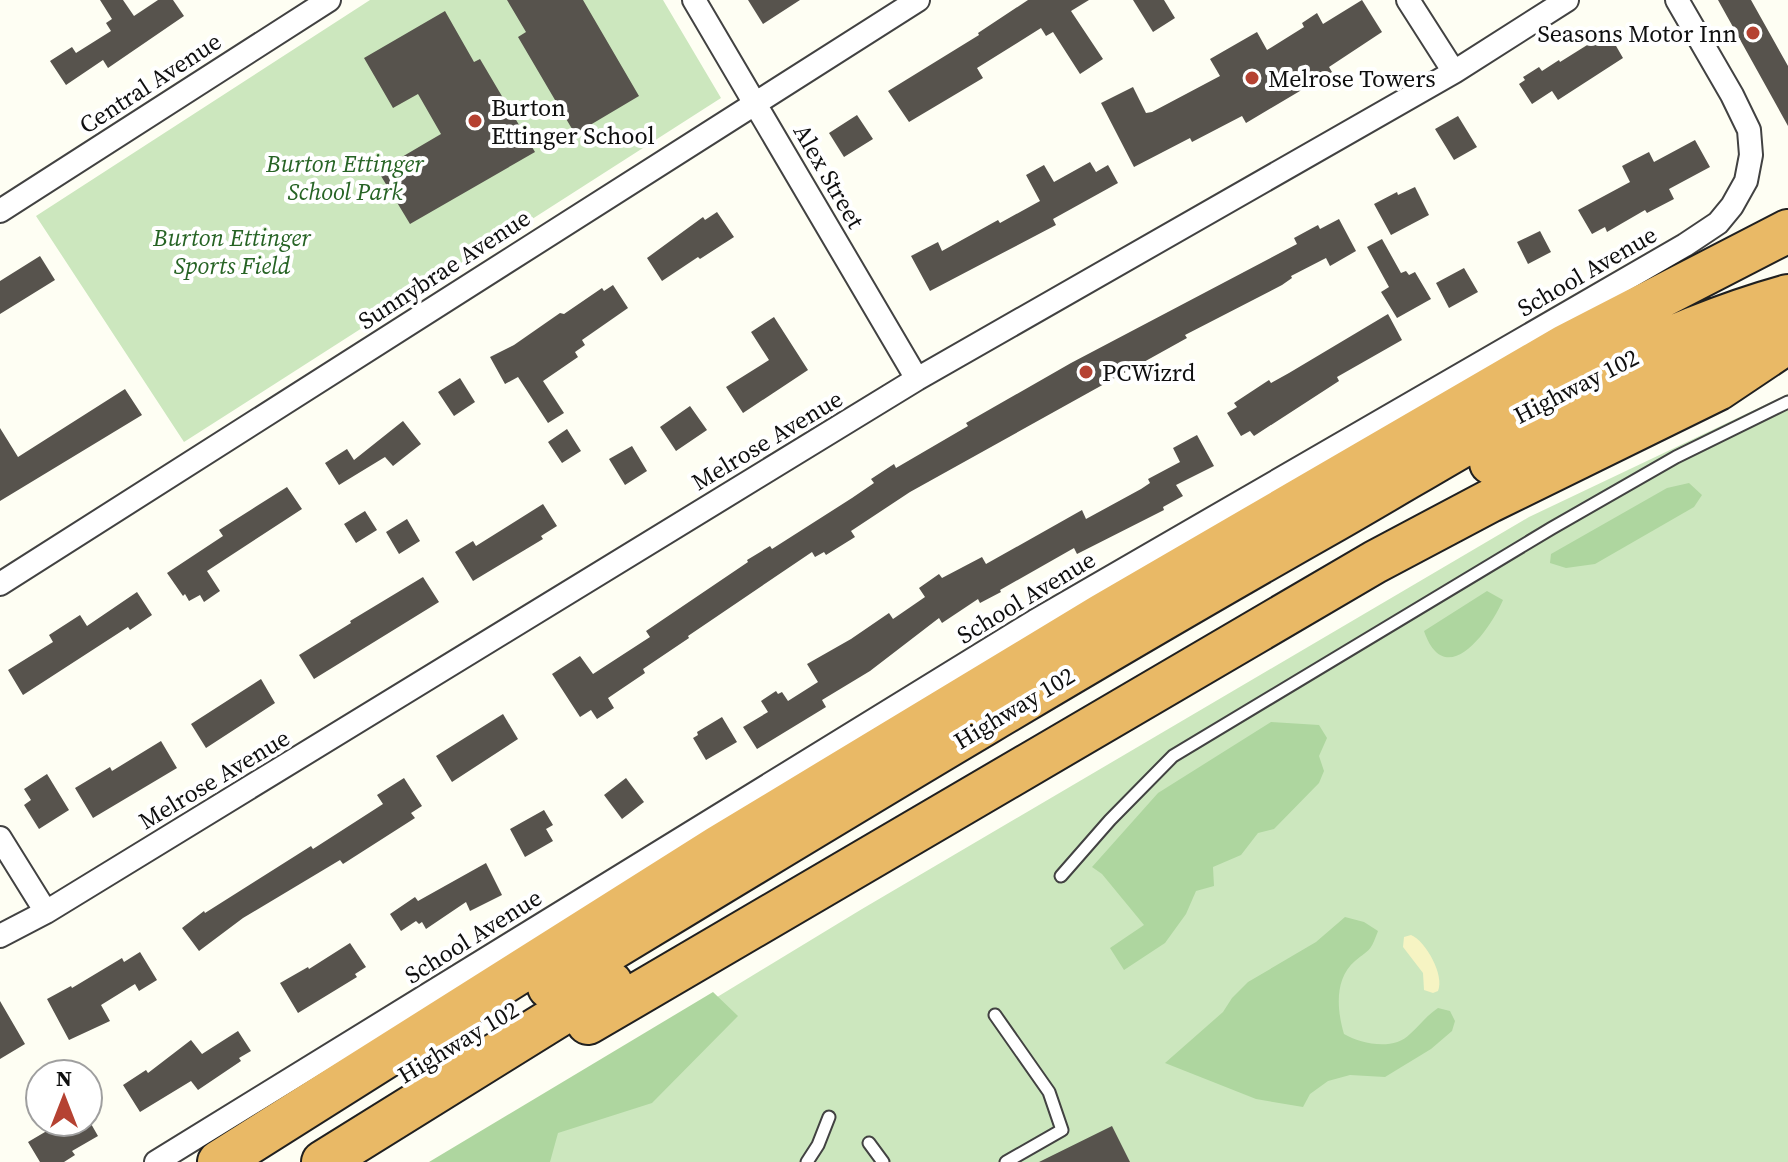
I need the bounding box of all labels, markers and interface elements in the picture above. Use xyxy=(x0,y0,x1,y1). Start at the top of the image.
place label: Seasons Motor Inn xyxy=(1538,17,1737,50)
marker: Seasons Motor Inn xyxy=(1744,24,1762,42)
street label: Central Avenue xyxy=(73,25,227,141)
place label: Melrose Towers xyxy=(1268,62,1436,95)
marker: Melrose Towers xyxy=(1243,69,1261,87)
place label: Burton Ettinger School xyxy=(491,91,655,152)
marker: Burton Ettinger School xyxy=(466,112,484,130)
street label: Alex Street xyxy=(786,118,872,234)
park label: Burton Ettinger School Park xyxy=(265,147,425,208)
street label: Sunnybrae Avenue xyxy=(352,201,536,337)
street label: School Avenue xyxy=(1511,218,1663,324)
park label: Burton Ettinger Sports Field xyxy=(152,221,312,282)
street label: Highway 102 xyxy=(1508,340,1644,432)
place label: PCWizrd xyxy=(1102,356,1196,389)
marker: PCWizrd xyxy=(1077,363,1095,381)
street label: Melrose Avenue xyxy=(685,382,849,498)
street label: School Avenue xyxy=(951,543,1101,651)
street label: Highway 102 xyxy=(947,659,1081,757)
street label: Melrose Avenue xyxy=(132,721,296,837)
street label: School Avenue xyxy=(398,881,548,991)
street label: Highway 102 xyxy=(391,993,525,1091)
north arrow xyxy=(24,1058,104,1138)
text: N xyxy=(56,1063,72,1093)

